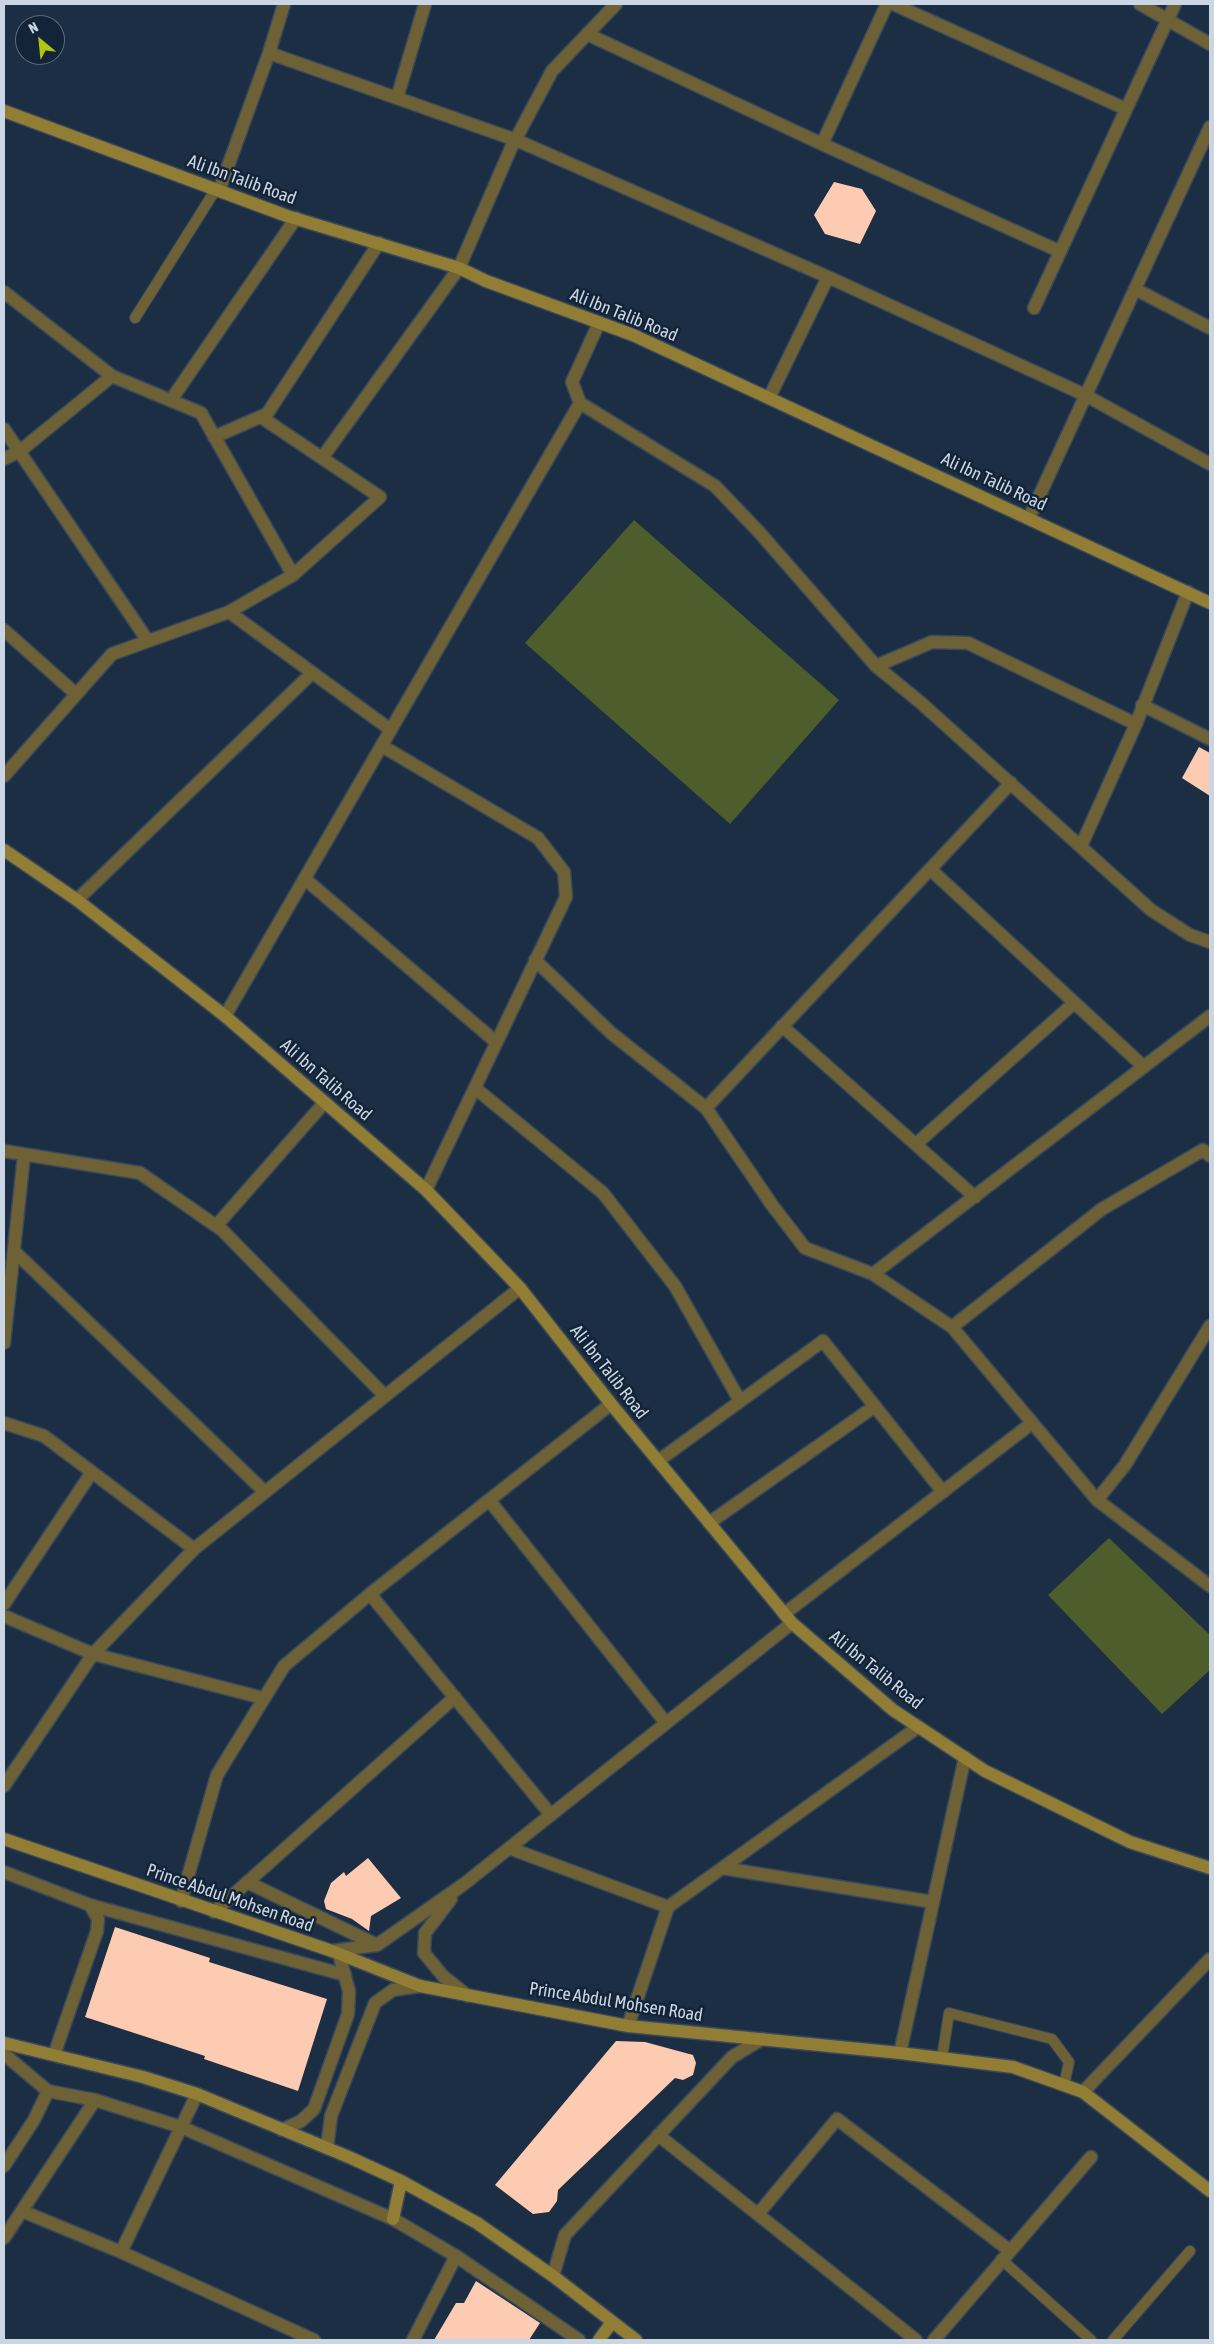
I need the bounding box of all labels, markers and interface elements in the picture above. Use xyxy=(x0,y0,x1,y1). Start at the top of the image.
north arrow xyxy=(15,15,65,65)
text: N xyxy=(26,19,41,37)
street label: Ali Ibn Talib Road xyxy=(185,150,299,210)
street label: Ali Ibn Talib Road xyxy=(567,284,681,346)
street label: Ali Ibn Talib Road xyxy=(938,448,1050,516)
street label: Ali Ibn Talib Road xyxy=(276,1035,376,1125)
street label: Ali Ibn Talib Road xyxy=(565,1321,653,1423)
street label: Ali Ibn Talib Road xyxy=(825,1626,927,1714)
street label: Prince Abdul Mohsen Road xyxy=(144,1859,316,1937)
street label: Prince Abdul Mohsen Road xyxy=(528,1978,704,2026)

